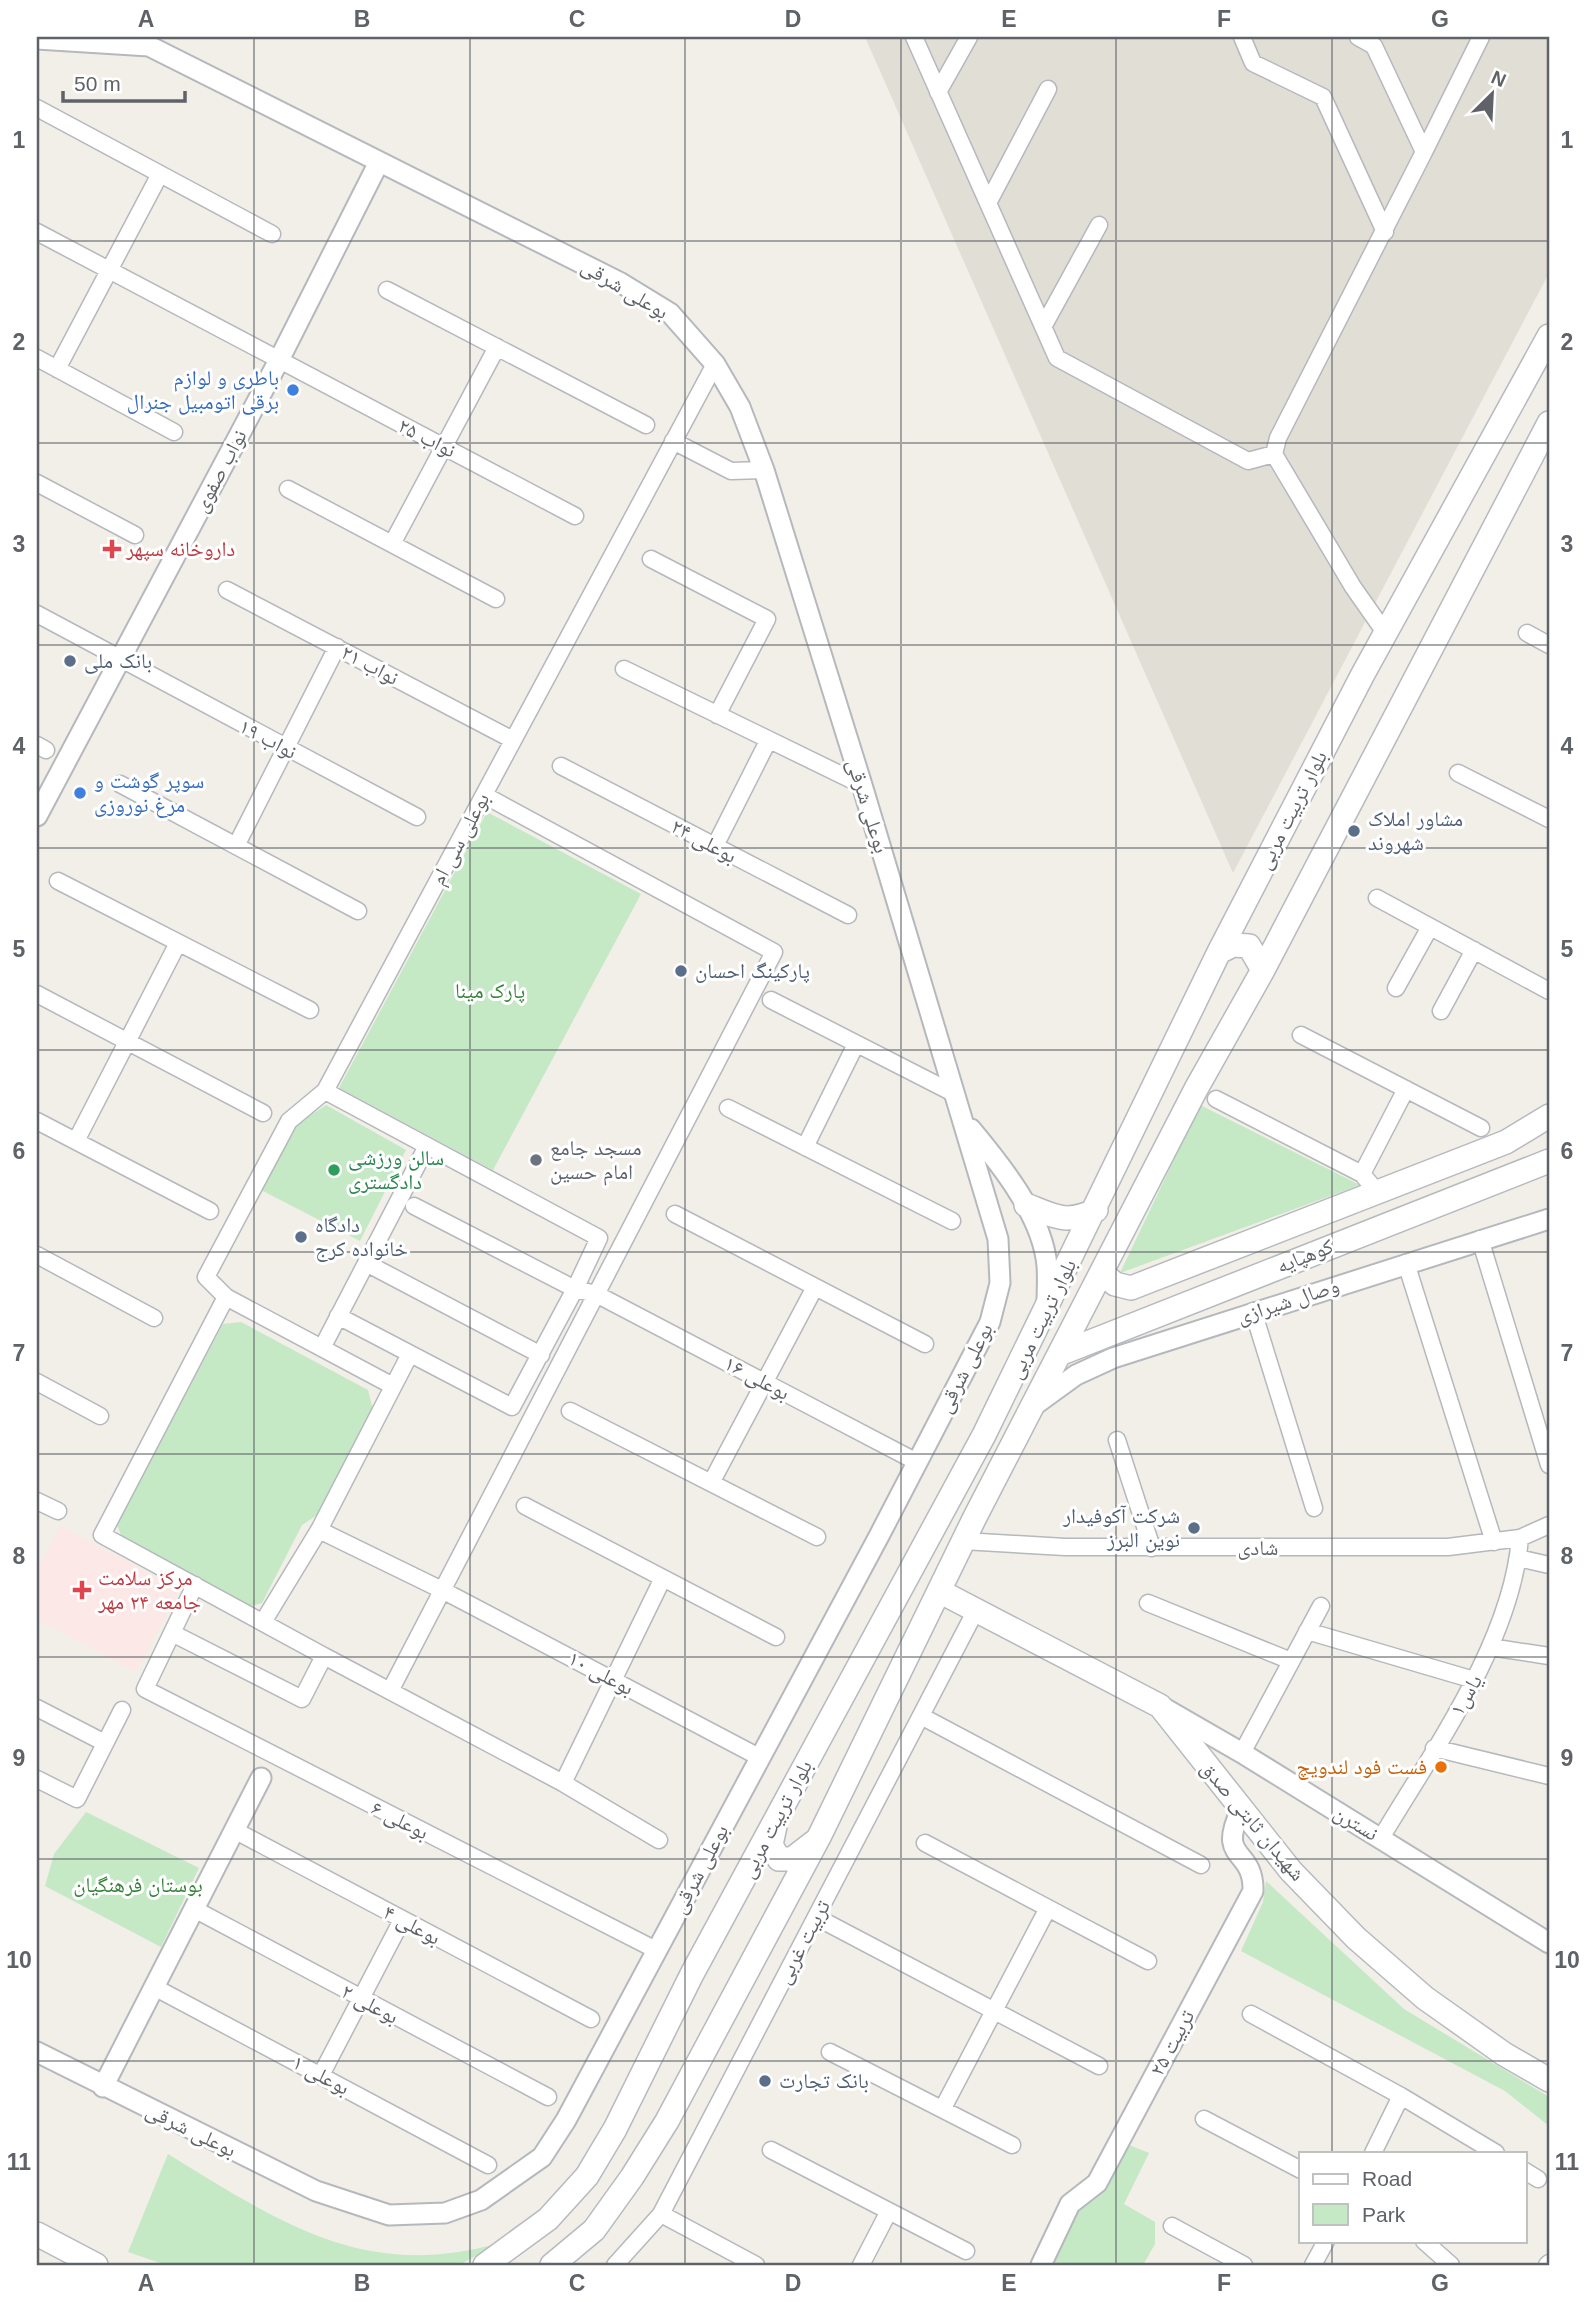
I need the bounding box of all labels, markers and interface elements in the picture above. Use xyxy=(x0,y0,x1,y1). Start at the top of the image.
text: A xyxy=(138,6,154,32)
text: B xyxy=(354,6,370,32)
text: C xyxy=(569,6,585,32)
text: D xyxy=(785,6,801,32)
text: E xyxy=(1001,6,1017,32)
text: F xyxy=(1217,6,1231,32)
text: G xyxy=(1431,6,1449,32)
scale bar xyxy=(63,60,186,104)
north arrow xyxy=(1456,60,1526,130)
text: N xyxy=(1488,67,1509,91)
text: 50 m xyxy=(74,72,121,95)
text: 1 xyxy=(13,127,26,153)
text: 1 xyxy=(1561,127,1574,153)
street label: بوعلی شرقی xyxy=(577,254,673,325)
text: 2 xyxy=(13,329,25,355)
text: 2 xyxy=(1561,329,1573,355)
place label: باطری و لوازم برقی اتومبیل جنرال xyxy=(127,366,279,415)
marker: باطری و لوازم برقی اتومبیل جنرال xyxy=(285,382,301,398)
street label: نواب ۲۵ xyxy=(394,413,460,462)
street label: نواب صفوی xyxy=(188,426,252,516)
text: 3 xyxy=(13,531,25,557)
text: 3 xyxy=(1561,531,1573,557)
place label: داروخانه سپهر xyxy=(125,537,235,561)
marker: داروخانه سپهر xyxy=(104,541,120,557)
street label: نواب ۲۱ xyxy=(337,640,403,690)
place label: بانک ملی xyxy=(84,649,152,674)
marker: بانک ملی xyxy=(62,653,78,669)
street label: نواب ۱۹ xyxy=(235,714,301,764)
text: 4 xyxy=(13,733,26,759)
text: 4 xyxy=(1561,733,1574,759)
street label: بلوار تربیت مربی xyxy=(1252,747,1333,874)
street label: بوعلی شرقی xyxy=(841,756,894,856)
place label: سوپر گوشت و مرغ نوروزی xyxy=(94,769,204,818)
marker: سوپر گوشت و مرغ نوروزی xyxy=(72,785,88,801)
street label: بوعلی سی ام xyxy=(426,789,496,890)
place label: مشاور املاک شهروند xyxy=(1368,807,1463,855)
street label: بوعلی ۲۴ xyxy=(667,814,741,869)
marker: مشاور املاک شهروند xyxy=(1346,823,1362,839)
text: 5 xyxy=(13,936,26,962)
text: 5 xyxy=(1561,936,1574,962)
place label: پارکینگ احسان xyxy=(695,959,810,983)
marker: پارکینگ احسان xyxy=(673,963,689,979)
park label: پارک مینا xyxy=(455,979,525,1003)
place label: مسجد جامع امام حسین xyxy=(550,1136,642,1186)
text: 6 xyxy=(13,1138,25,1164)
text: 6 xyxy=(1561,1138,1573,1164)
place label: سالن ورزشی دادگستری xyxy=(348,1146,444,1194)
marker: مسجد جامع امام حسین xyxy=(528,1152,544,1168)
marker: سالن ورزشی دادگستری xyxy=(326,1162,342,1178)
place label: دادگاه خانواده کرج xyxy=(315,1213,408,1262)
marker: دادگاه خانواده کرج xyxy=(293,1229,309,1245)
street label: کوهپایه xyxy=(1273,1234,1337,1278)
street label: بلوار تربیت مربی xyxy=(1003,1255,1082,1383)
street label: وصال شیرازی xyxy=(1234,1273,1342,1329)
street label: بوعلی شرقی xyxy=(932,1319,999,1417)
text: 7 xyxy=(13,1340,25,1366)
text: 7 xyxy=(1561,1340,1573,1366)
street label: بوعلی ۱۶ xyxy=(720,1351,794,1406)
place label: شرکت آکوفیدار نوین البرز xyxy=(1062,1504,1180,1553)
marker: شرکت آکوفیدار نوین البرز xyxy=(1186,1520,1202,1536)
street label: شادی xyxy=(1238,1536,1278,1560)
text: 8 xyxy=(13,1543,26,1569)
text: 8 xyxy=(1561,1543,1574,1569)
place label: مرکز سلامت جامعه ۲۴ مهر xyxy=(97,1566,201,1614)
marker: مرکز سلامت جامعه ۲۴ مهر xyxy=(72,1580,92,1600)
street label: بوعلی ۱۰ xyxy=(564,1646,638,1701)
street label: یاس۱ xyxy=(1445,1670,1488,1720)
text: 9 xyxy=(13,1745,25,1771)
text: 9 xyxy=(1561,1745,1573,1771)
place label: فست فود لندویچ xyxy=(1297,1755,1427,1780)
street label: بلوار تربیت مربی xyxy=(735,1756,818,1882)
street label: شهیدان ثابتی صدق xyxy=(1195,1756,1310,1886)
marker: فست فود لندویچ xyxy=(1433,1759,1449,1775)
street label: بوعلی ۶ xyxy=(367,1795,433,1845)
street label: نسترن xyxy=(1329,1800,1383,1846)
street label: بوعلی شرقی xyxy=(667,1820,734,1918)
park label: بوستان فرهنگیان xyxy=(73,1873,203,1897)
street label: تربیت غربی xyxy=(771,1896,836,1988)
street label: بوعلی ۴ xyxy=(379,1900,445,1951)
text: 10 xyxy=(6,1947,32,1973)
text: 10 xyxy=(1554,1947,1580,1973)
street label: بوعلی ۲ xyxy=(337,1979,403,2030)
street label: تربیت ۲۵ xyxy=(1145,2006,1199,2080)
street label: بوعلی ۱ xyxy=(288,2050,354,2101)
place label: بانک تجارت xyxy=(779,2069,869,2093)
marker: بانک تجارت xyxy=(757,2073,773,2089)
street label: بوعلی شرقی xyxy=(142,2098,240,2163)
text: 11 xyxy=(7,2149,31,2175)
text: 11 xyxy=(1555,2149,1579,2175)
legend xyxy=(1299,2152,1526,2242)
text: Road xyxy=(1362,2167,1412,2190)
text: Park xyxy=(1362,2203,1406,2226)
text: A xyxy=(138,2270,154,2296)
text: B xyxy=(354,2270,370,2296)
text: C xyxy=(569,2270,585,2296)
text: D xyxy=(785,2270,801,2296)
text: E xyxy=(1001,2270,1017,2296)
text: F xyxy=(1217,2270,1231,2296)
text: G xyxy=(1431,2270,1449,2296)

